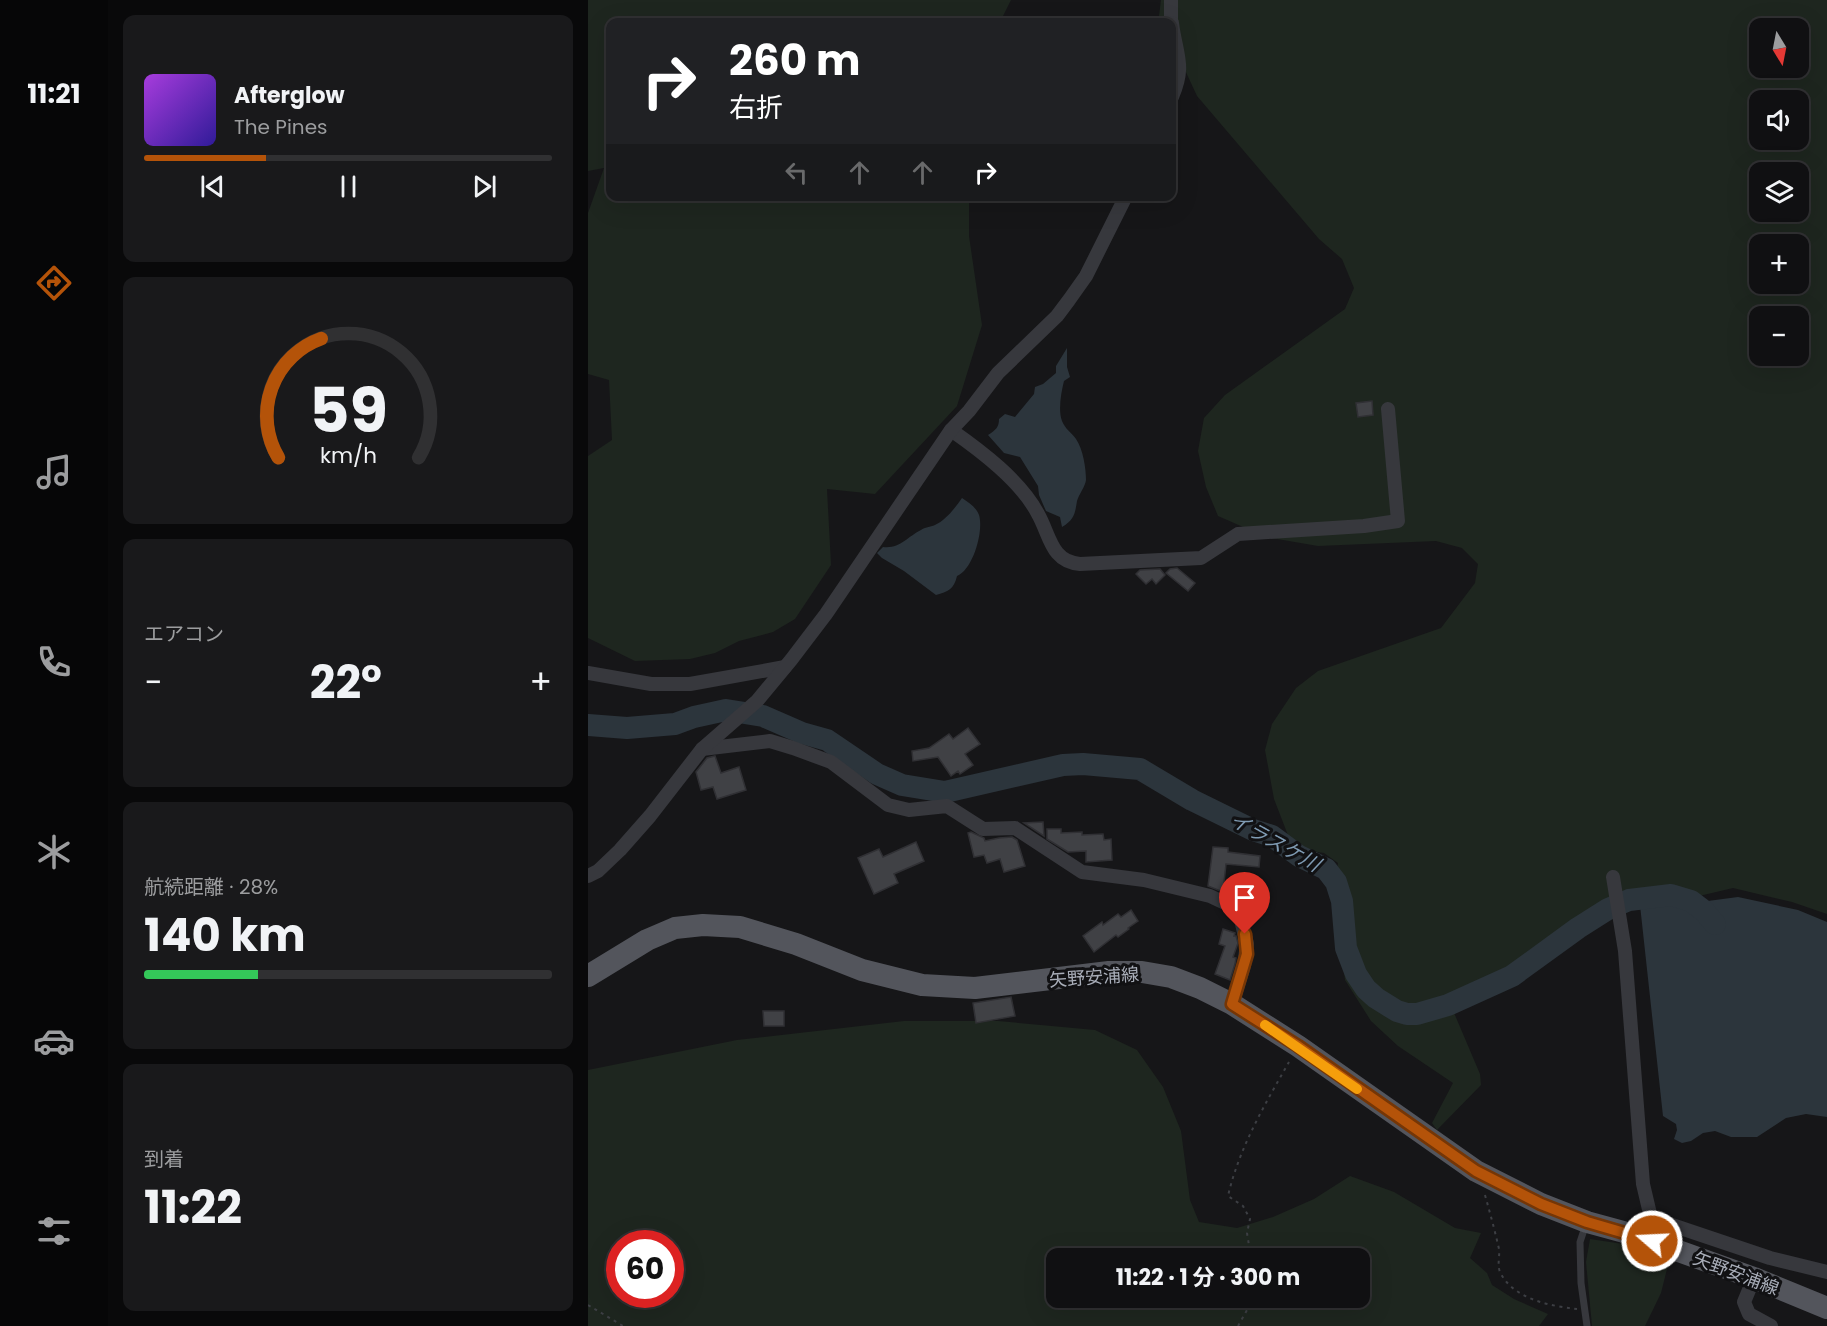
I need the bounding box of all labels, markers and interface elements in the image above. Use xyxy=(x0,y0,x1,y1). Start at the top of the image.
north arrow xyxy=(1749,18,1809,78)
map controls xyxy=(1749,18,1809,366)
text: 260 m xyxy=(729,31,861,90)
icon: right xyxy=(630,42,708,120)
text: 11:21 xyxy=(27,75,81,112)
text: Afterglow xyxy=(234,80,345,111)
text: 右折 xyxy=(729,89,783,126)
button: sound xyxy=(1749,90,1809,150)
text: The Pines xyxy=(234,113,328,141)
icon: left xyxy=(780,156,813,189)
icon: ahead xyxy=(843,156,876,189)
icon: ahead xyxy=(906,156,939,189)
icon: right xyxy=(969,156,1002,189)
button: layers xyxy=(1749,162,1809,222)
icon: previous xyxy=(196,170,229,203)
icon: pause xyxy=(332,170,365,203)
icon: next xyxy=(468,170,501,203)
button: + xyxy=(1749,234,1809,294)
icon: directions xyxy=(33,262,75,304)
button: − xyxy=(1749,306,1809,366)
text: 59 xyxy=(309,366,387,454)
text: km/h xyxy=(319,440,377,471)
icon: music xyxy=(33,451,75,493)
text: エアコン xyxy=(144,620,224,648)
icon: phone xyxy=(33,641,75,683)
text: 22° xyxy=(310,651,382,714)
text: − xyxy=(144,659,162,706)
text: + xyxy=(529,659,552,706)
water label: イラスケ川 xyxy=(1225,806,1327,879)
icon: climate xyxy=(33,831,75,873)
pin xyxy=(1219,872,1270,934)
text: 航続距離 · 28% xyxy=(144,873,278,901)
icon: arrive xyxy=(1228,881,1261,914)
text: 140 km xyxy=(144,904,306,967)
street label: 矢野安浦線 xyxy=(1048,961,1140,993)
icon: car xyxy=(33,1020,75,1062)
text: 到着 xyxy=(144,1145,184,1173)
text: 11:22 xyxy=(144,1176,242,1239)
position arrow xyxy=(1620,1209,1684,1273)
icon: filters xyxy=(33,1210,75,1252)
speed limit sign: 60 xyxy=(606,1230,684,1308)
street label: 矢野安浦線 xyxy=(1690,1245,1782,1301)
text: 11:22 · 1 分 · 300 m xyxy=(1116,1262,1300,1293)

